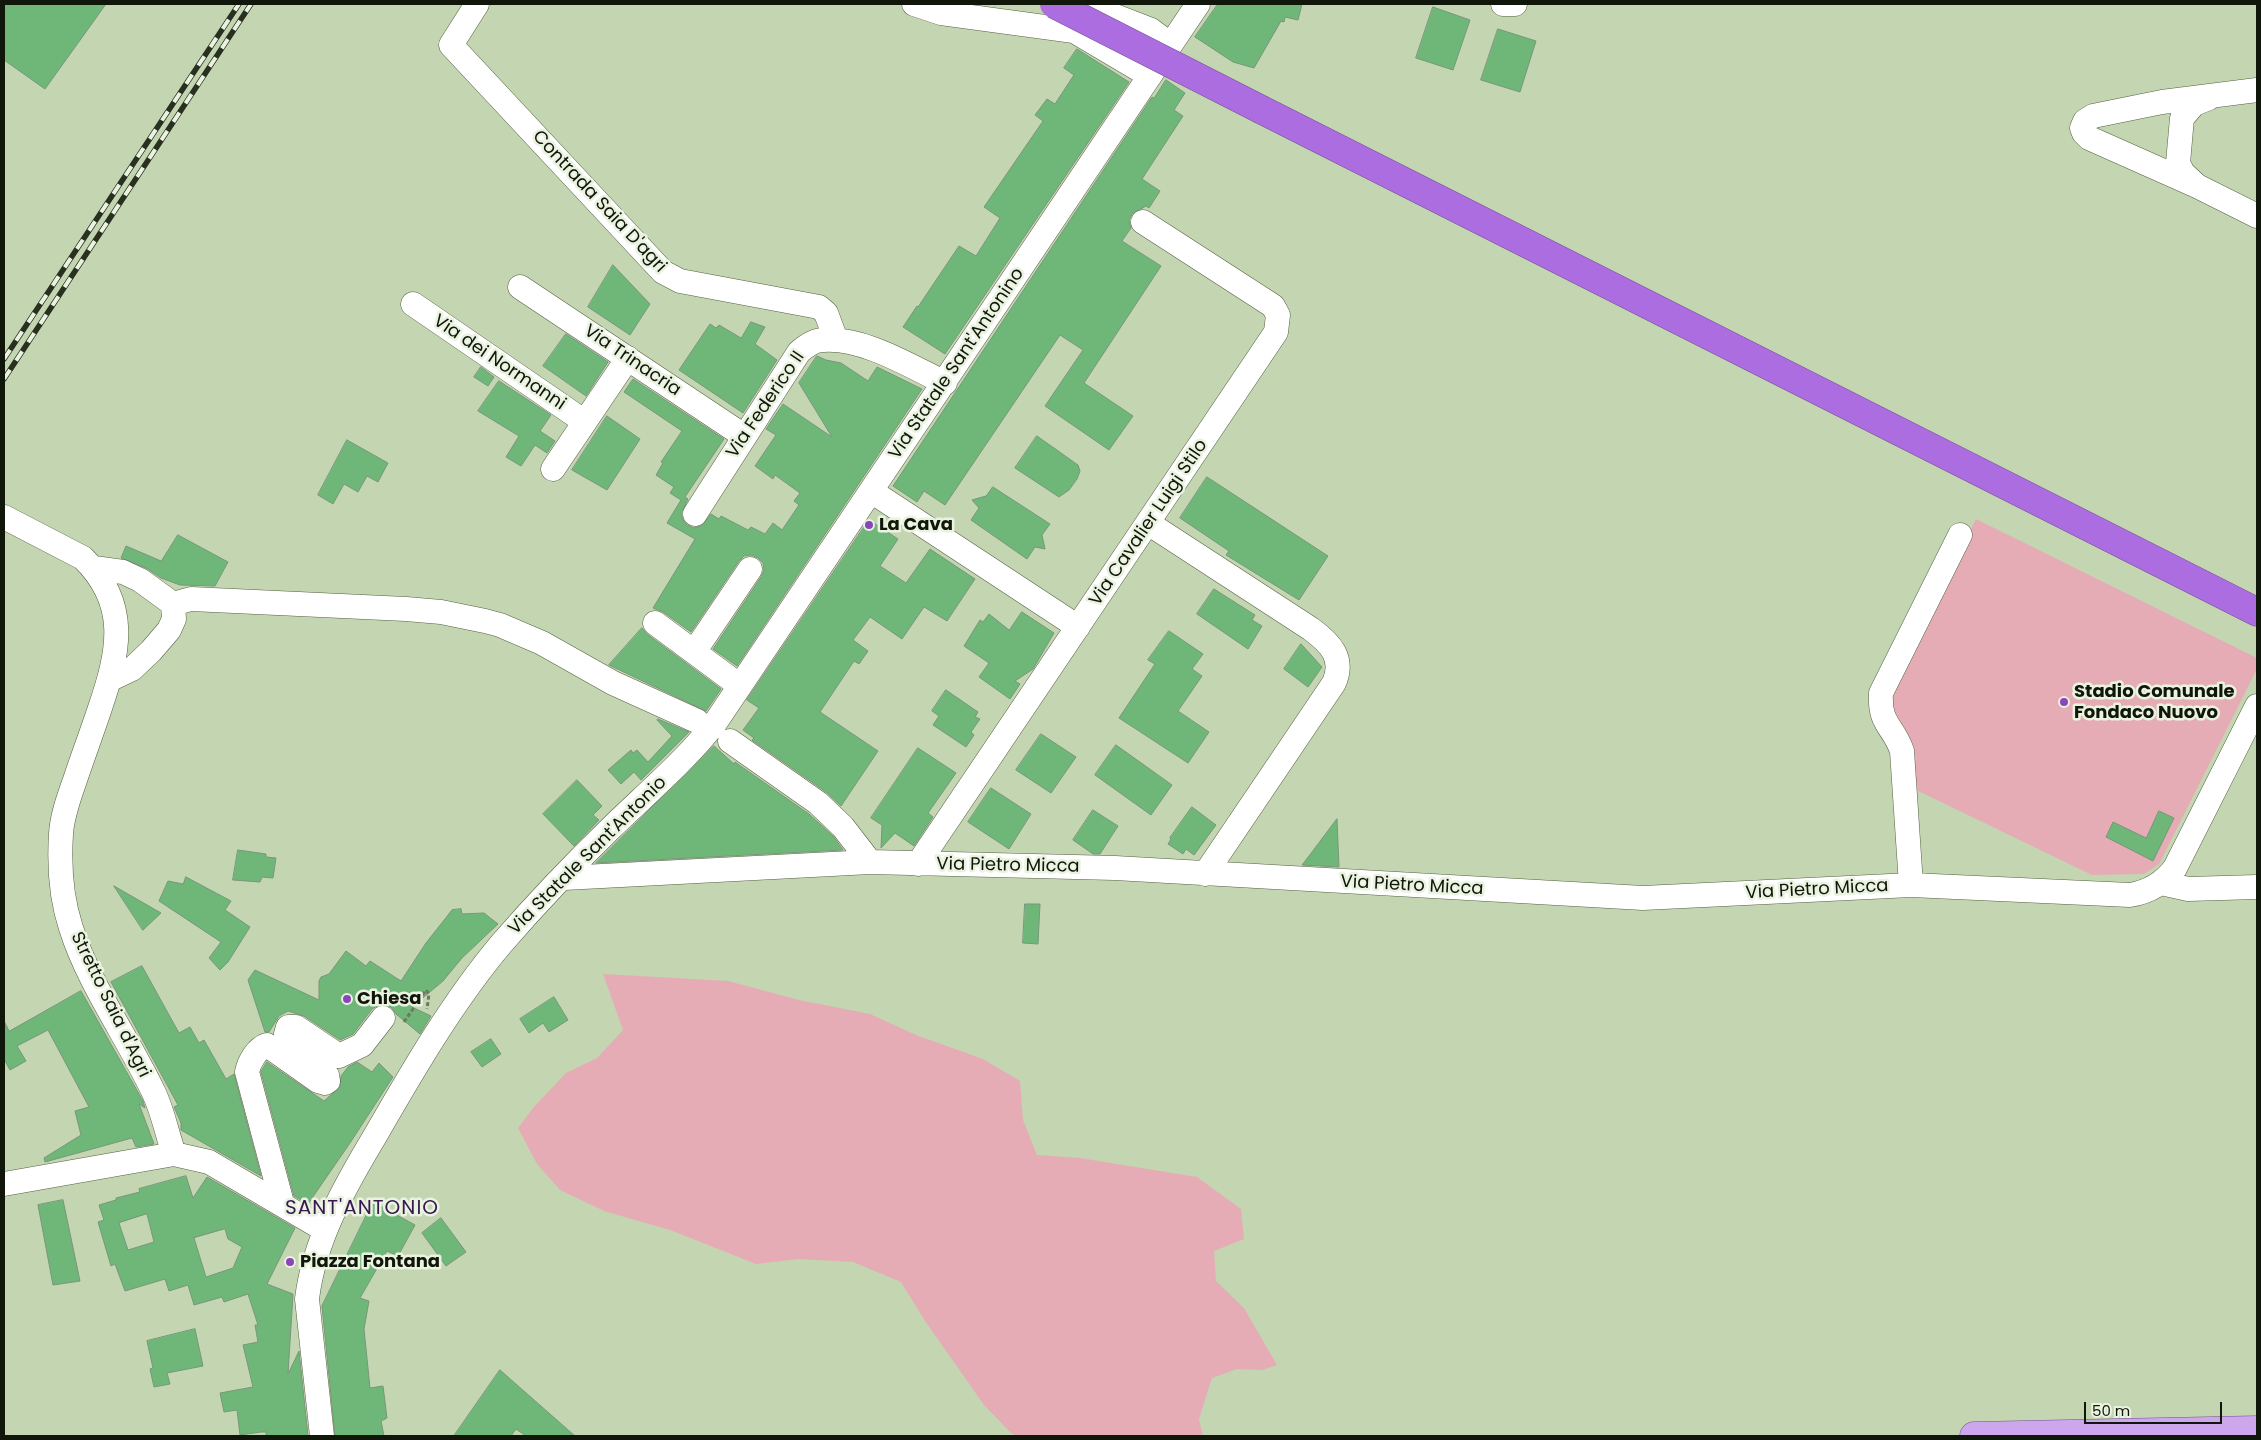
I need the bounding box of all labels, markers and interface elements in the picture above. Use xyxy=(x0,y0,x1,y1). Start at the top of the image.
street label: Contrada Saia D'agri xyxy=(527,126,671,278)
street label: Via Statale Sant'Antonino xyxy=(885,264,1029,464)
street label: Via dei Normanni xyxy=(429,311,569,415)
street label: Via Trinacria xyxy=(579,321,685,401)
street label: Via Federico II xyxy=(722,347,810,463)
street label: Via Cavalier Luigi Stilo xyxy=(1085,436,1213,610)
place label: La Cava xyxy=(879,514,953,536)
marker: La Cava xyxy=(863,519,875,531)
place label: Stadio Comunale Fondaco Nuovo xyxy=(2074,681,2235,724)
marker: Stadio Comunale Fondaco Nuovo xyxy=(2058,696,2070,708)
street label: Via Statale Sant'Antonio xyxy=(504,772,672,940)
street label: Via Pietro Micca xyxy=(936,854,1080,878)
street label: Via Pietro Micca xyxy=(1340,871,1484,901)
street label: Via Pietro Micca xyxy=(1745,875,1889,905)
street label: Stretto Saia d'Agri xyxy=(65,929,155,1081)
place label: Chiesa xyxy=(357,988,422,1010)
marker: Chiesa xyxy=(341,993,353,1005)
district label: SANT'ANTONIO xyxy=(283,1197,441,1221)
place label: Piazza Fontana xyxy=(300,1251,440,1273)
marker: Piazza Fontana xyxy=(284,1256,296,1268)
scale bar xyxy=(2086,1392,2224,1424)
text: 50 m xyxy=(2092,1400,2130,1421)

